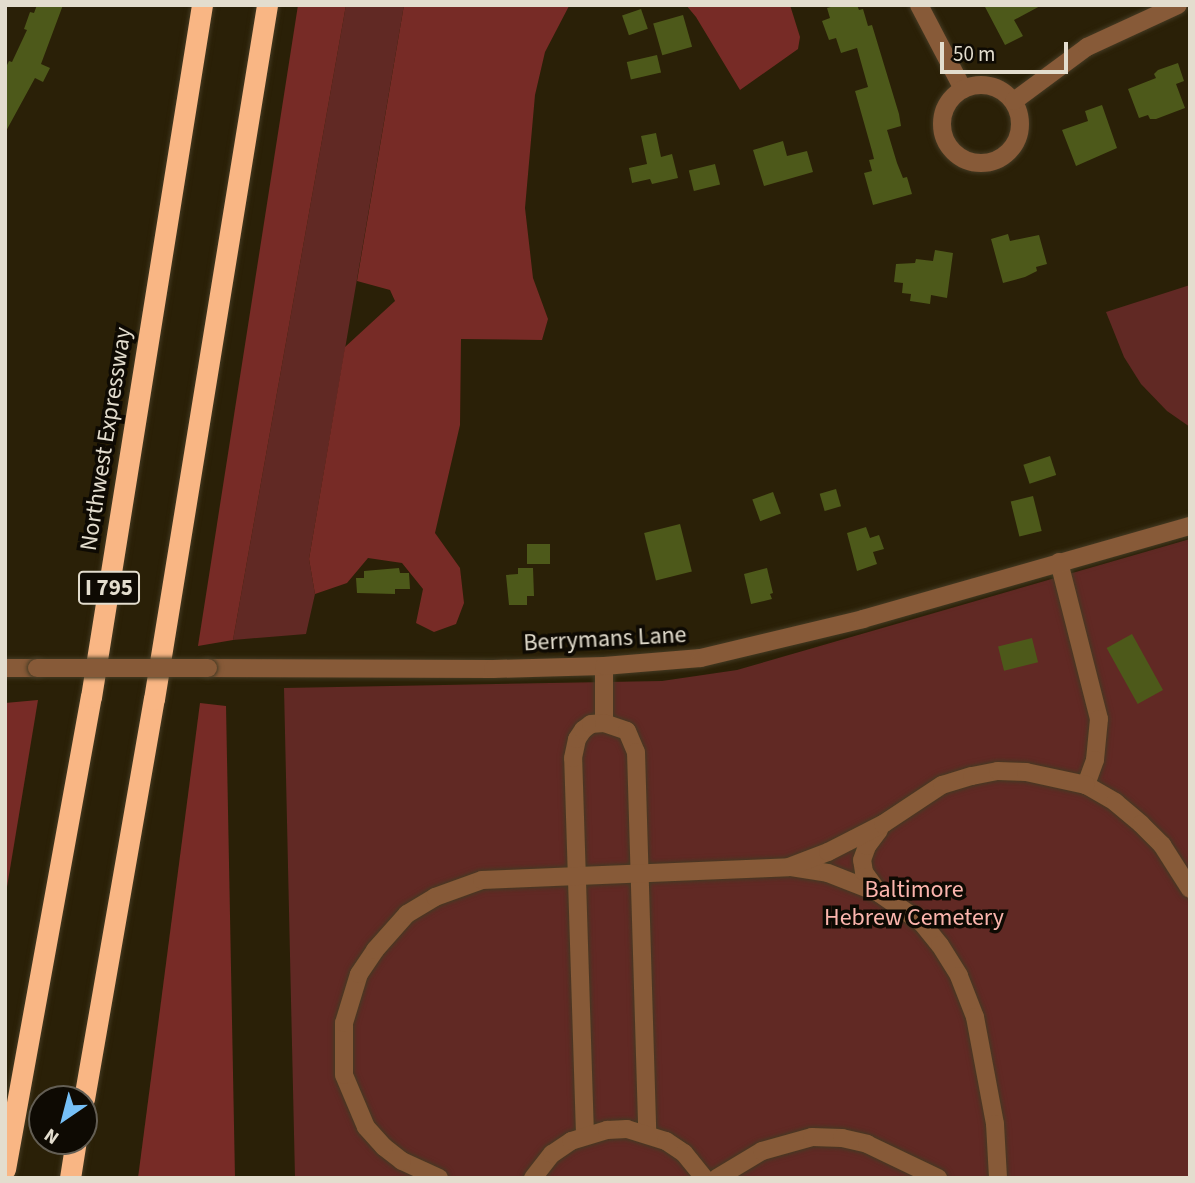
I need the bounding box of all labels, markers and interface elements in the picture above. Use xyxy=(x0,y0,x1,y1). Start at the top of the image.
scale bar xyxy=(943,28,1071,72)
text: 50 m xyxy=(953,39,995,69)
street label: Northwest Expressway xyxy=(74,325,138,553)
road number: I 795 xyxy=(78,568,140,608)
street label: Berrymans Lane xyxy=(523,620,687,658)
park label: Baltimore Hebrew Cemetery xyxy=(824,876,1004,932)
north arrow xyxy=(28,1085,98,1155)
text: N xyxy=(39,1121,65,1151)

